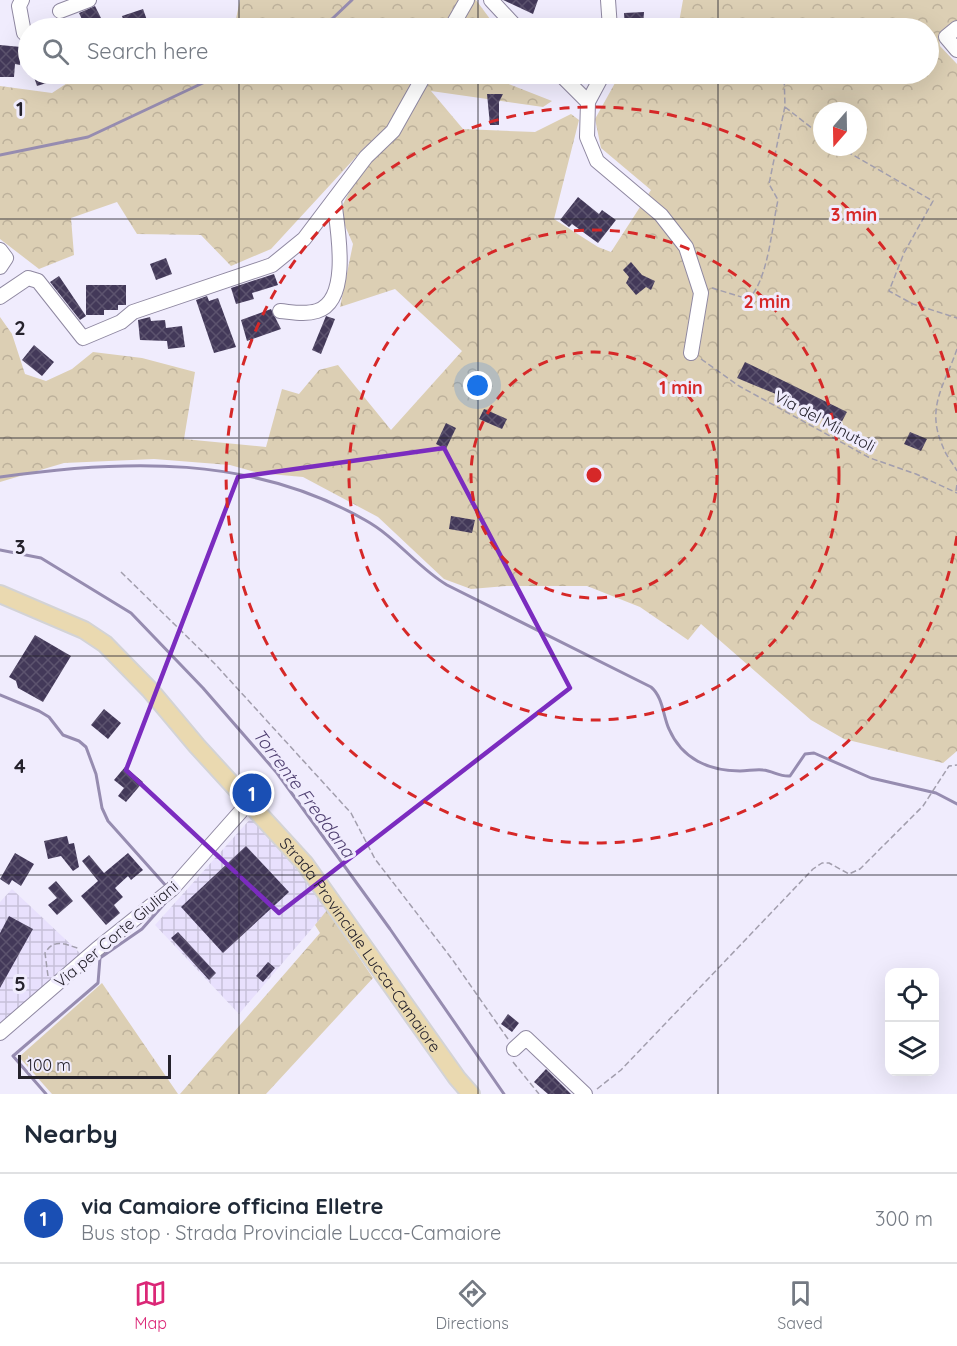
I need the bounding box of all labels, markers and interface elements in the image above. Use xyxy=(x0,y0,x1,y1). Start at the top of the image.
search box xyxy=(18,18,939,84)
icon: search xyxy=(39,35,72,68)
text: Search here xyxy=(87,37,208,65)
text: 1 xyxy=(16,96,24,121)
north arrow xyxy=(813,102,867,156)
text: 3 min xyxy=(831,203,877,226)
text: 2 min xyxy=(744,290,790,313)
text: 2 xyxy=(14,315,26,340)
your location xyxy=(463,371,492,400)
text: 1 min xyxy=(659,376,703,399)
street label: Via del Minutoli xyxy=(771,386,879,456)
centre of rings xyxy=(584,465,604,485)
text: 3 xyxy=(15,534,25,559)
water label: Torrente Freddana xyxy=(248,724,361,863)
text: 4 xyxy=(14,753,26,778)
pin: 1 xyxy=(232,770,272,816)
street label: Strada Provinciale Lucca-Camaiore xyxy=(276,833,445,1056)
street label: Via per Corte Giuliani xyxy=(50,876,182,992)
map controls xyxy=(885,968,939,1076)
button: locate xyxy=(885,968,939,1022)
text: 5 xyxy=(14,971,26,996)
button: layers xyxy=(885,1022,939,1076)
scale bar xyxy=(18,1052,171,1080)
text: 100 m xyxy=(27,1055,71,1075)
text: Nearby xyxy=(24,1117,118,1150)
text: via Camaiore officina Elletre xyxy=(81,1192,384,1220)
text: 1 xyxy=(40,1206,47,1231)
text: 300 m xyxy=(875,1206,933,1231)
text: Bus stop · Strada Provinciale Lucca-Camaiore xyxy=(81,1220,501,1245)
tab: Map xyxy=(134,1277,167,1333)
tab: Directions xyxy=(436,1277,509,1333)
tab: Saved xyxy=(777,1277,823,1333)

